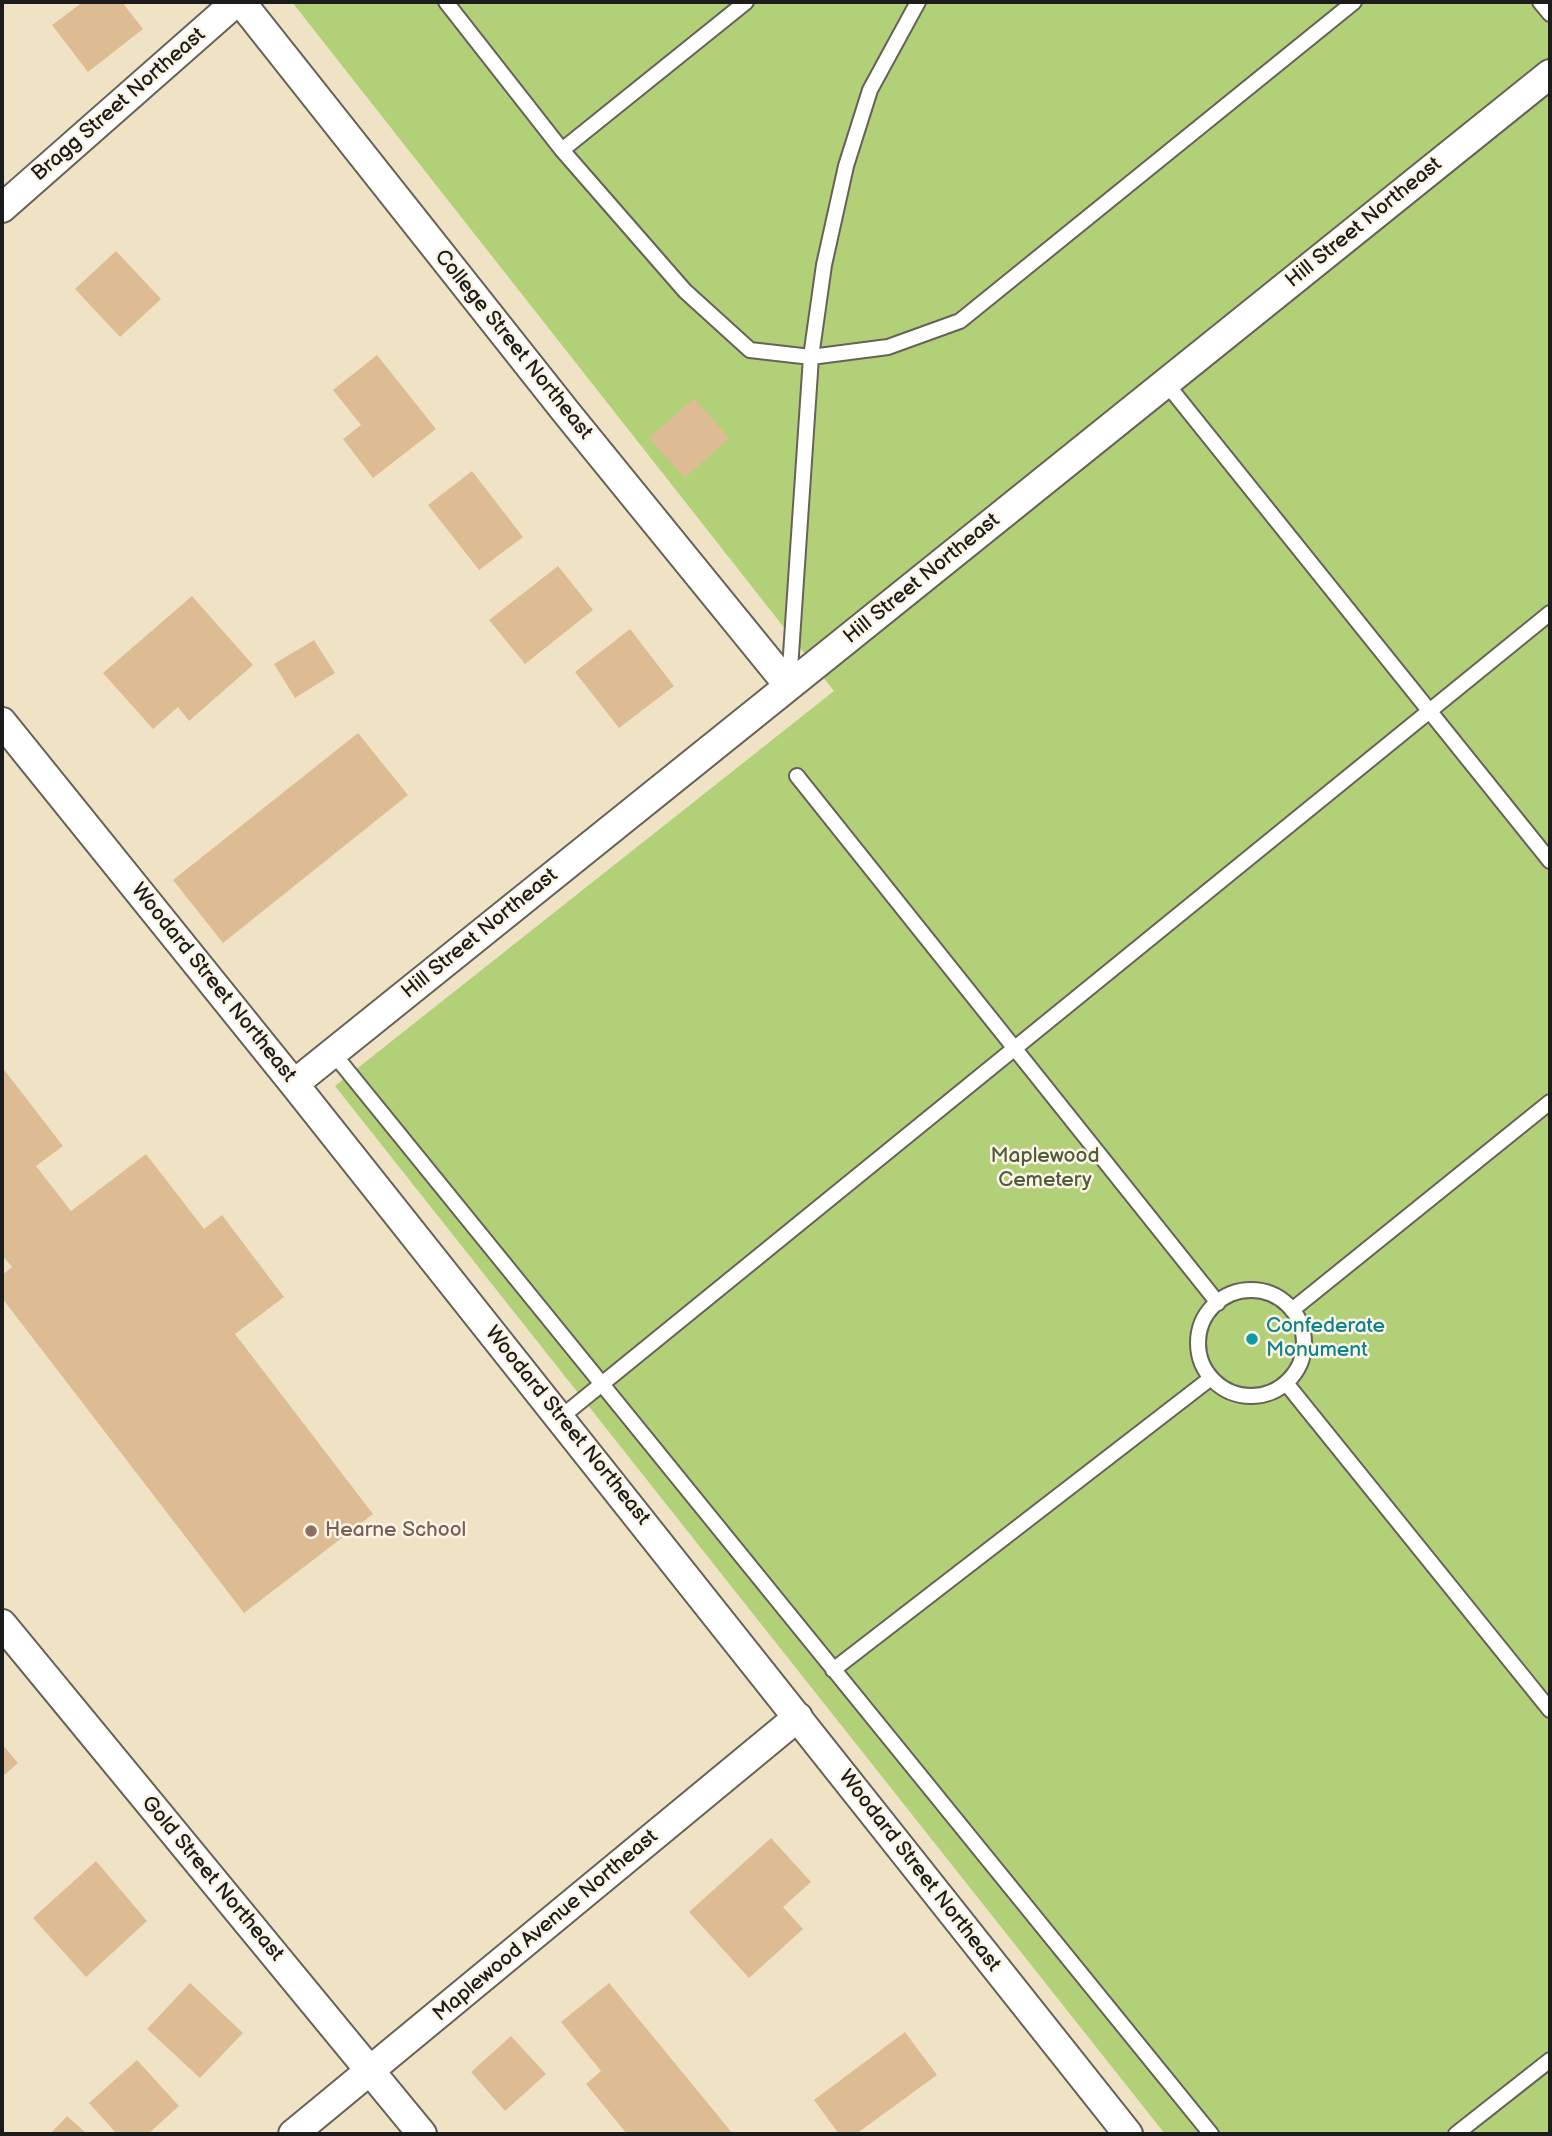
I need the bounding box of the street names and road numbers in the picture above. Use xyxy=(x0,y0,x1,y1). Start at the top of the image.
street label: Bragg Street Northeast xyxy=(27,23,211,187)
street label: Hill Street Northeast xyxy=(1281,152,1447,294)
street label: College Street Northeast xyxy=(429,245,597,445)
street label: Hill Street Northeast xyxy=(839,508,1005,650)
street label: Hill Street Northeast xyxy=(397,863,563,1005)
street label: Woodard Street Northeast xyxy=(125,878,301,1088)
street label: Woodard Street Northeast xyxy=(479,1321,655,1531)
street label: Woodard Street Northeast xyxy=(833,1765,1005,1977)
street label: Gold Street Northeast xyxy=(135,1791,289,1967)
street label: Maplewood Avenue Northeast xyxy=(429,1825,663,2027)

